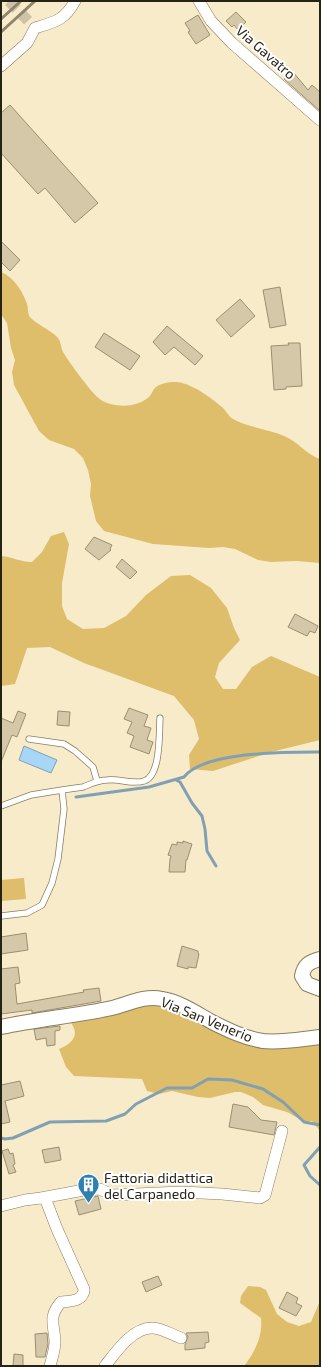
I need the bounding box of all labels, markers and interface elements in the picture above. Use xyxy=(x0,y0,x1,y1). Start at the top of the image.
street label: Via Gavatro xyxy=(233,22,299,82)
street label: Via San Venerio xyxy=(159,993,255,1045)
place label: Fattoria didattica del Carpanedo xyxy=(104,1169,213,1202)
building icon: Fattoria didattica del Carpanedo xyxy=(75,1172,101,1205)

